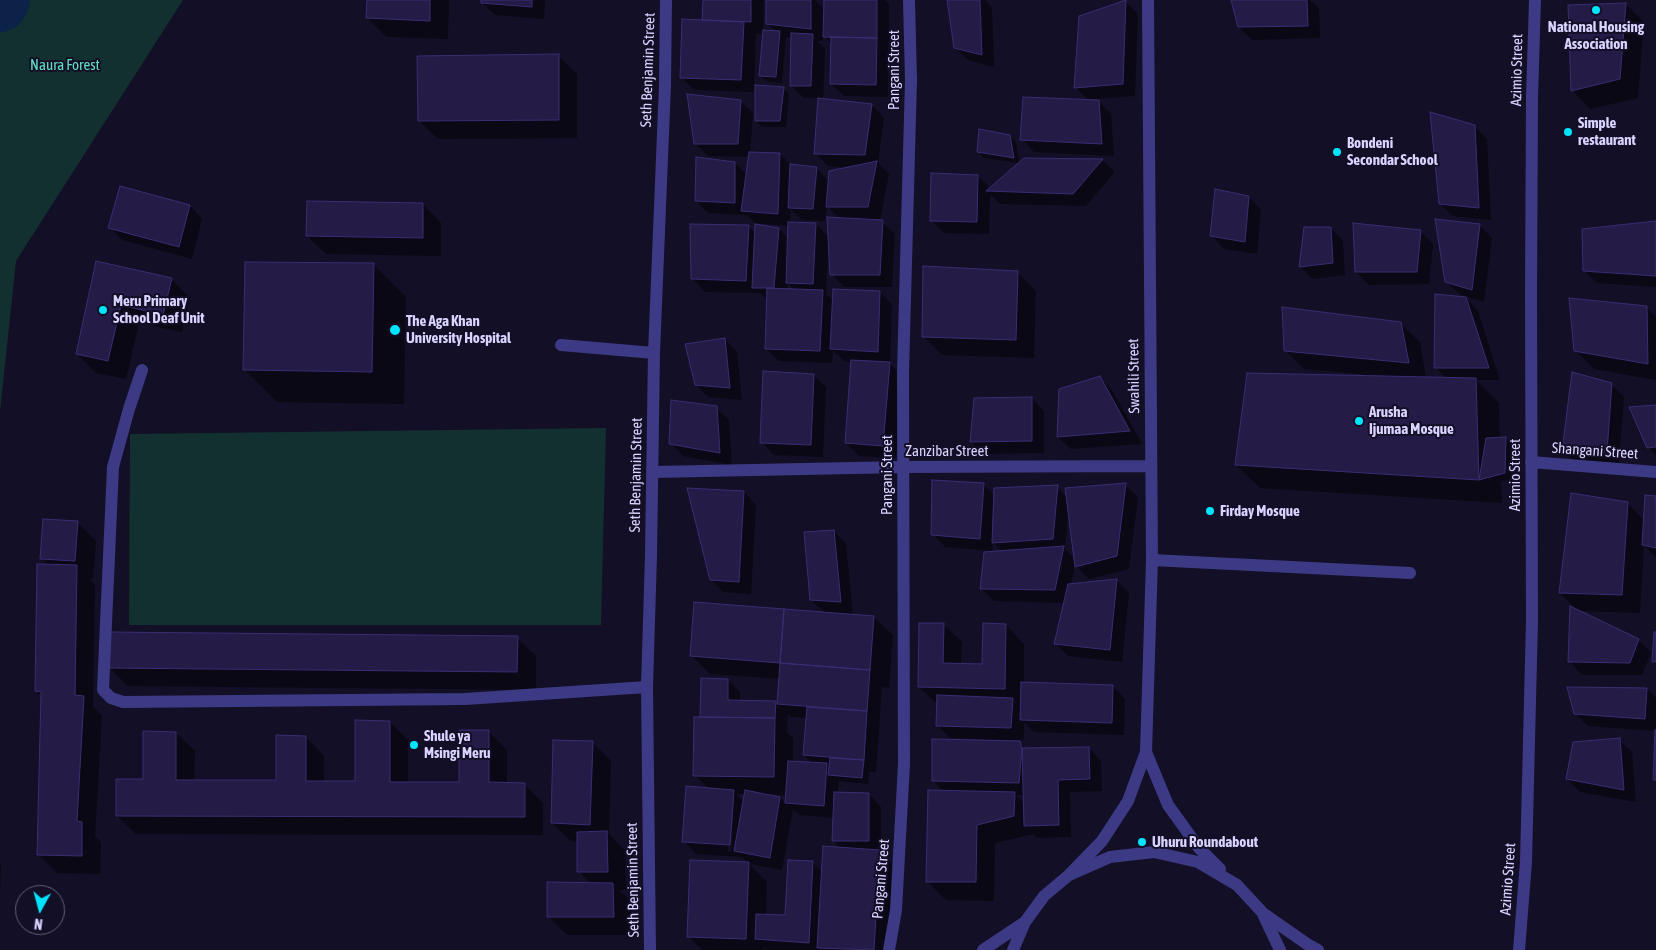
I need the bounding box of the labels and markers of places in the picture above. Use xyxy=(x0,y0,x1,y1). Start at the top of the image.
marker: National Housing Association xyxy=(1590,4,1602,16)
place label: National Housing Association xyxy=(1548,18,1644,53)
place label: Simple restaurant xyxy=(1578,114,1636,149)
marker: Simple restaurant xyxy=(1562,126,1574,138)
place label: Bondeni Secondar School xyxy=(1347,134,1438,169)
marker: Bondeni Secondar School xyxy=(1331,146,1343,158)
place label: Meru Primary School Deaf Unit xyxy=(113,292,205,327)
marker: Meru Primary School Deaf Unit xyxy=(97,304,109,316)
place label: The Aga Khan University Hospital xyxy=(406,312,511,347)
marker: The Aga Khan University Hospital xyxy=(388,323,402,337)
place label: Arusha Ijumaa Mosque xyxy=(1369,403,1454,438)
marker: Arusha Ijumaa Mosque xyxy=(1353,415,1365,427)
place label: Firday Mosque xyxy=(1220,502,1300,520)
marker: Firday Mosque xyxy=(1204,505,1216,517)
place label: Shule ya Msingi Meru xyxy=(424,727,491,762)
marker: Shule ya Msingi Meru xyxy=(408,739,420,751)
place label: Uhuru Roundabout xyxy=(1152,833,1258,851)
marker: Uhuru Roundabout xyxy=(1136,836,1148,848)

